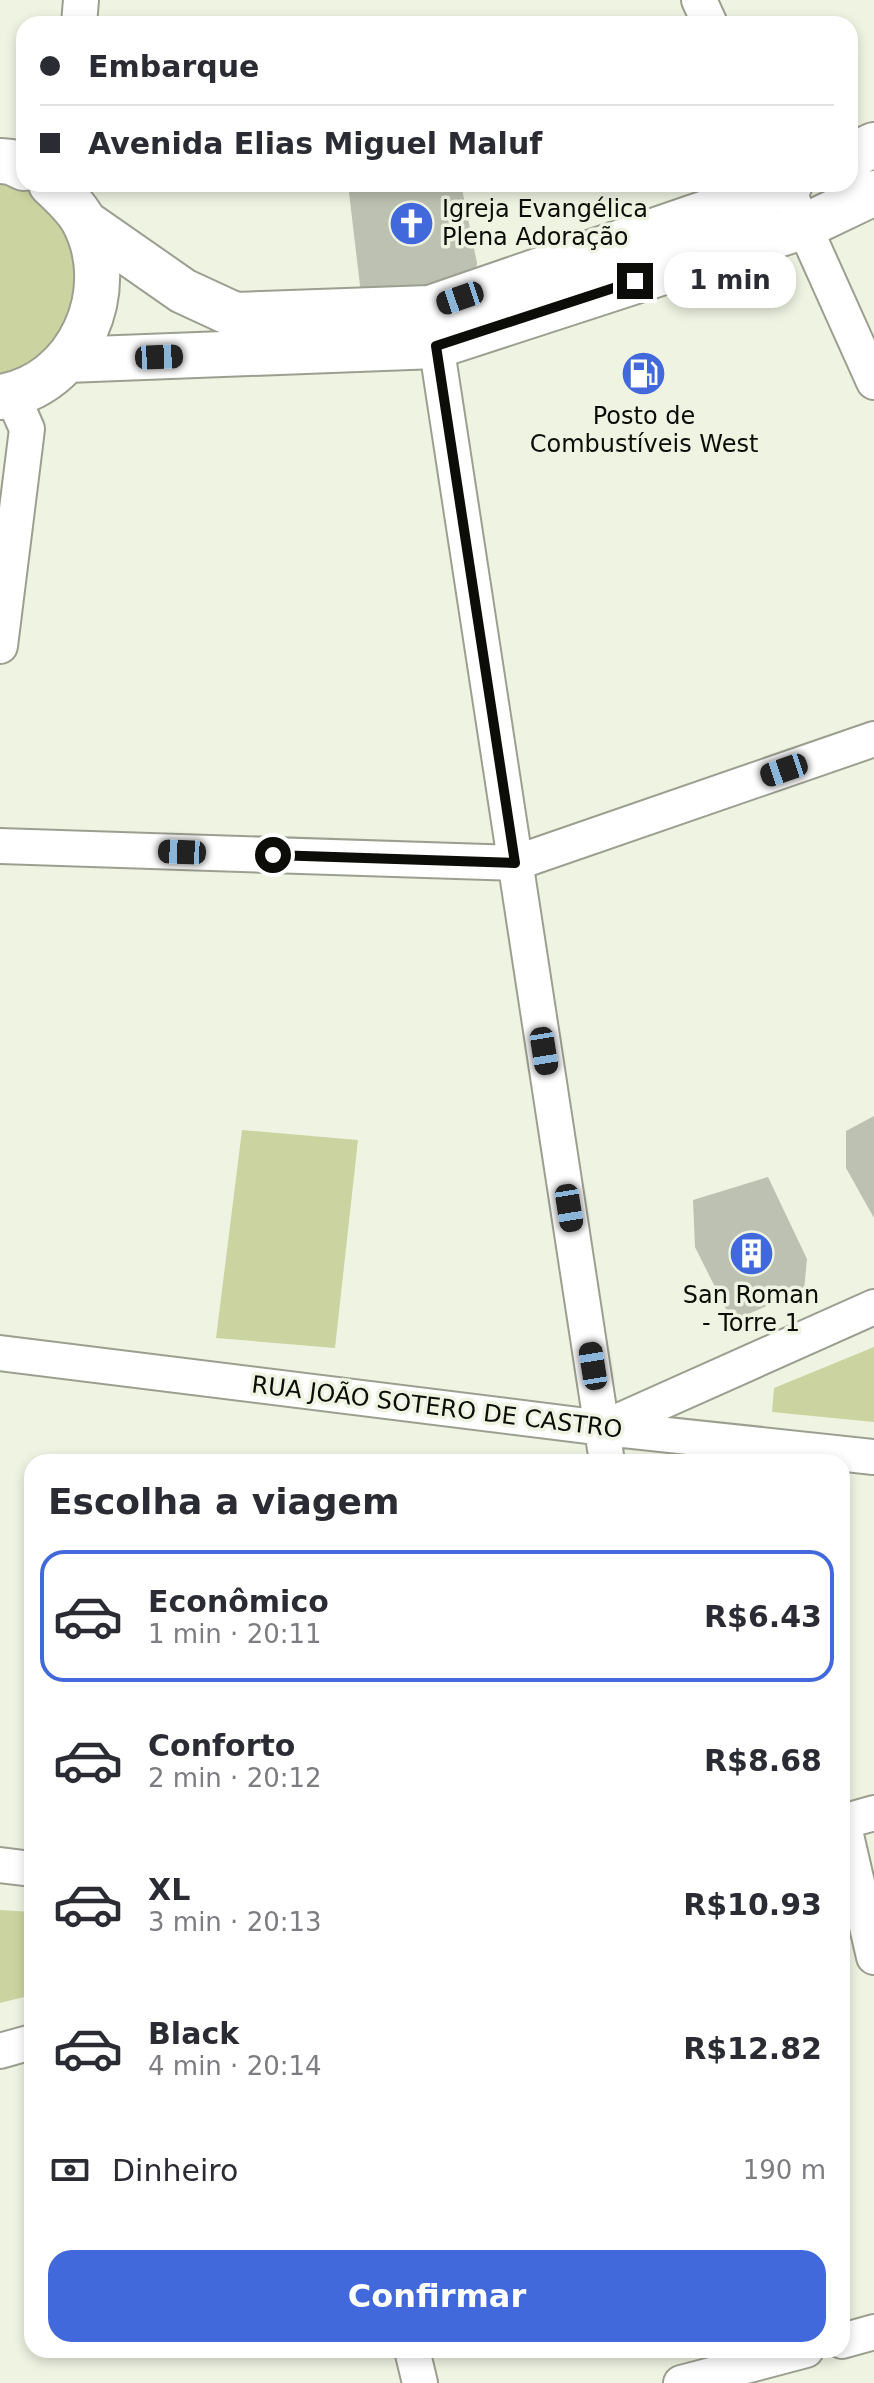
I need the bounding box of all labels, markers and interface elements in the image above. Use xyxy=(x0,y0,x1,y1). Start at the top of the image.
text: Embarque xyxy=(88,49,259,84)
text: Avenida Elias Miguel Maluf xyxy=(88,126,542,161)
place label: Igreja Evangélica Plena Adoração xyxy=(442,195,648,251)
church icon: Igreja Evangélica Plena Adoração xyxy=(387,199,435,247)
callout: 1 min xyxy=(663,253,795,309)
route end xyxy=(617,263,653,299)
text: 1 min xyxy=(689,265,771,295)
car xyxy=(433,279,487,317)
car xyxy=(135,344,183,370)
fuel station icon: Posto de Combustíveis West xyxy=(620,350,668,398)
place label: Posto de Combustíveis West xyxy=(530,402,758,458)
car xyxy=(757,751,811,789)
route start xyxy=(255,837,291,873)
car xyxy=(158,839,206,865)
car xyxy=(528,1025,560,1077)
car xyxy=(553,1182,585,1234)
building icon: San Roman - Torre 1 xyxy=(727,1229,775,1277)
place label: San Roman - Torre 1 xyxy=(683,1281,819,1337)
car xyxy=(577,1340,609,1392)
street label: RUA JOÃO SOTERO DE CASTRO xyxy=(250,1368,624,1444)
text: Escolha a viagem xyxy=(48,1481,400,1522)
icon: car xyxy=(52,1580,124,1652)
text: Econômico xyxy=(148,1584,329,1619)
text: R$6.43 xyxy=(704,1599,822,1634)
text: 1 min · 20:11 xyxy=(148,1619,322,1649)
icon: car xyxy=(52,1724,124,1796)
text: Conforto xyxy=(148,1728,295,1763)
text: R$8.68 xyxy=(704,1743,822,1778)
text: 2 min · 20:12 xyxy=(148,1763,322,1793)
icon: car xyxy=(52,1868,124,1940)
text: XL xyxy=(148,1872,190,1907)
text: R$10.93 xyxy=(683,1887,822,1922)
text: 3 min · 20:13 xyxy=(148,1907,322,1937)
icon: car xyxy=(52,2012,124,2084)
text: Black xyxy=(148,2016,239,2051)
text: R$12.82 xyxy=(683,2031,822,2066)
text: 4 min · 20:14 xyxy=(148,2051,322,2081)
icon: cash xyxy=(48,2148,92,2192)
text: Dinheiro xyxy=(112,2153,238,2188)
text: 190 m xyxy=(743,2155,826,2185)
button: Confirmar xyxy=(48,2250,826,2342)

